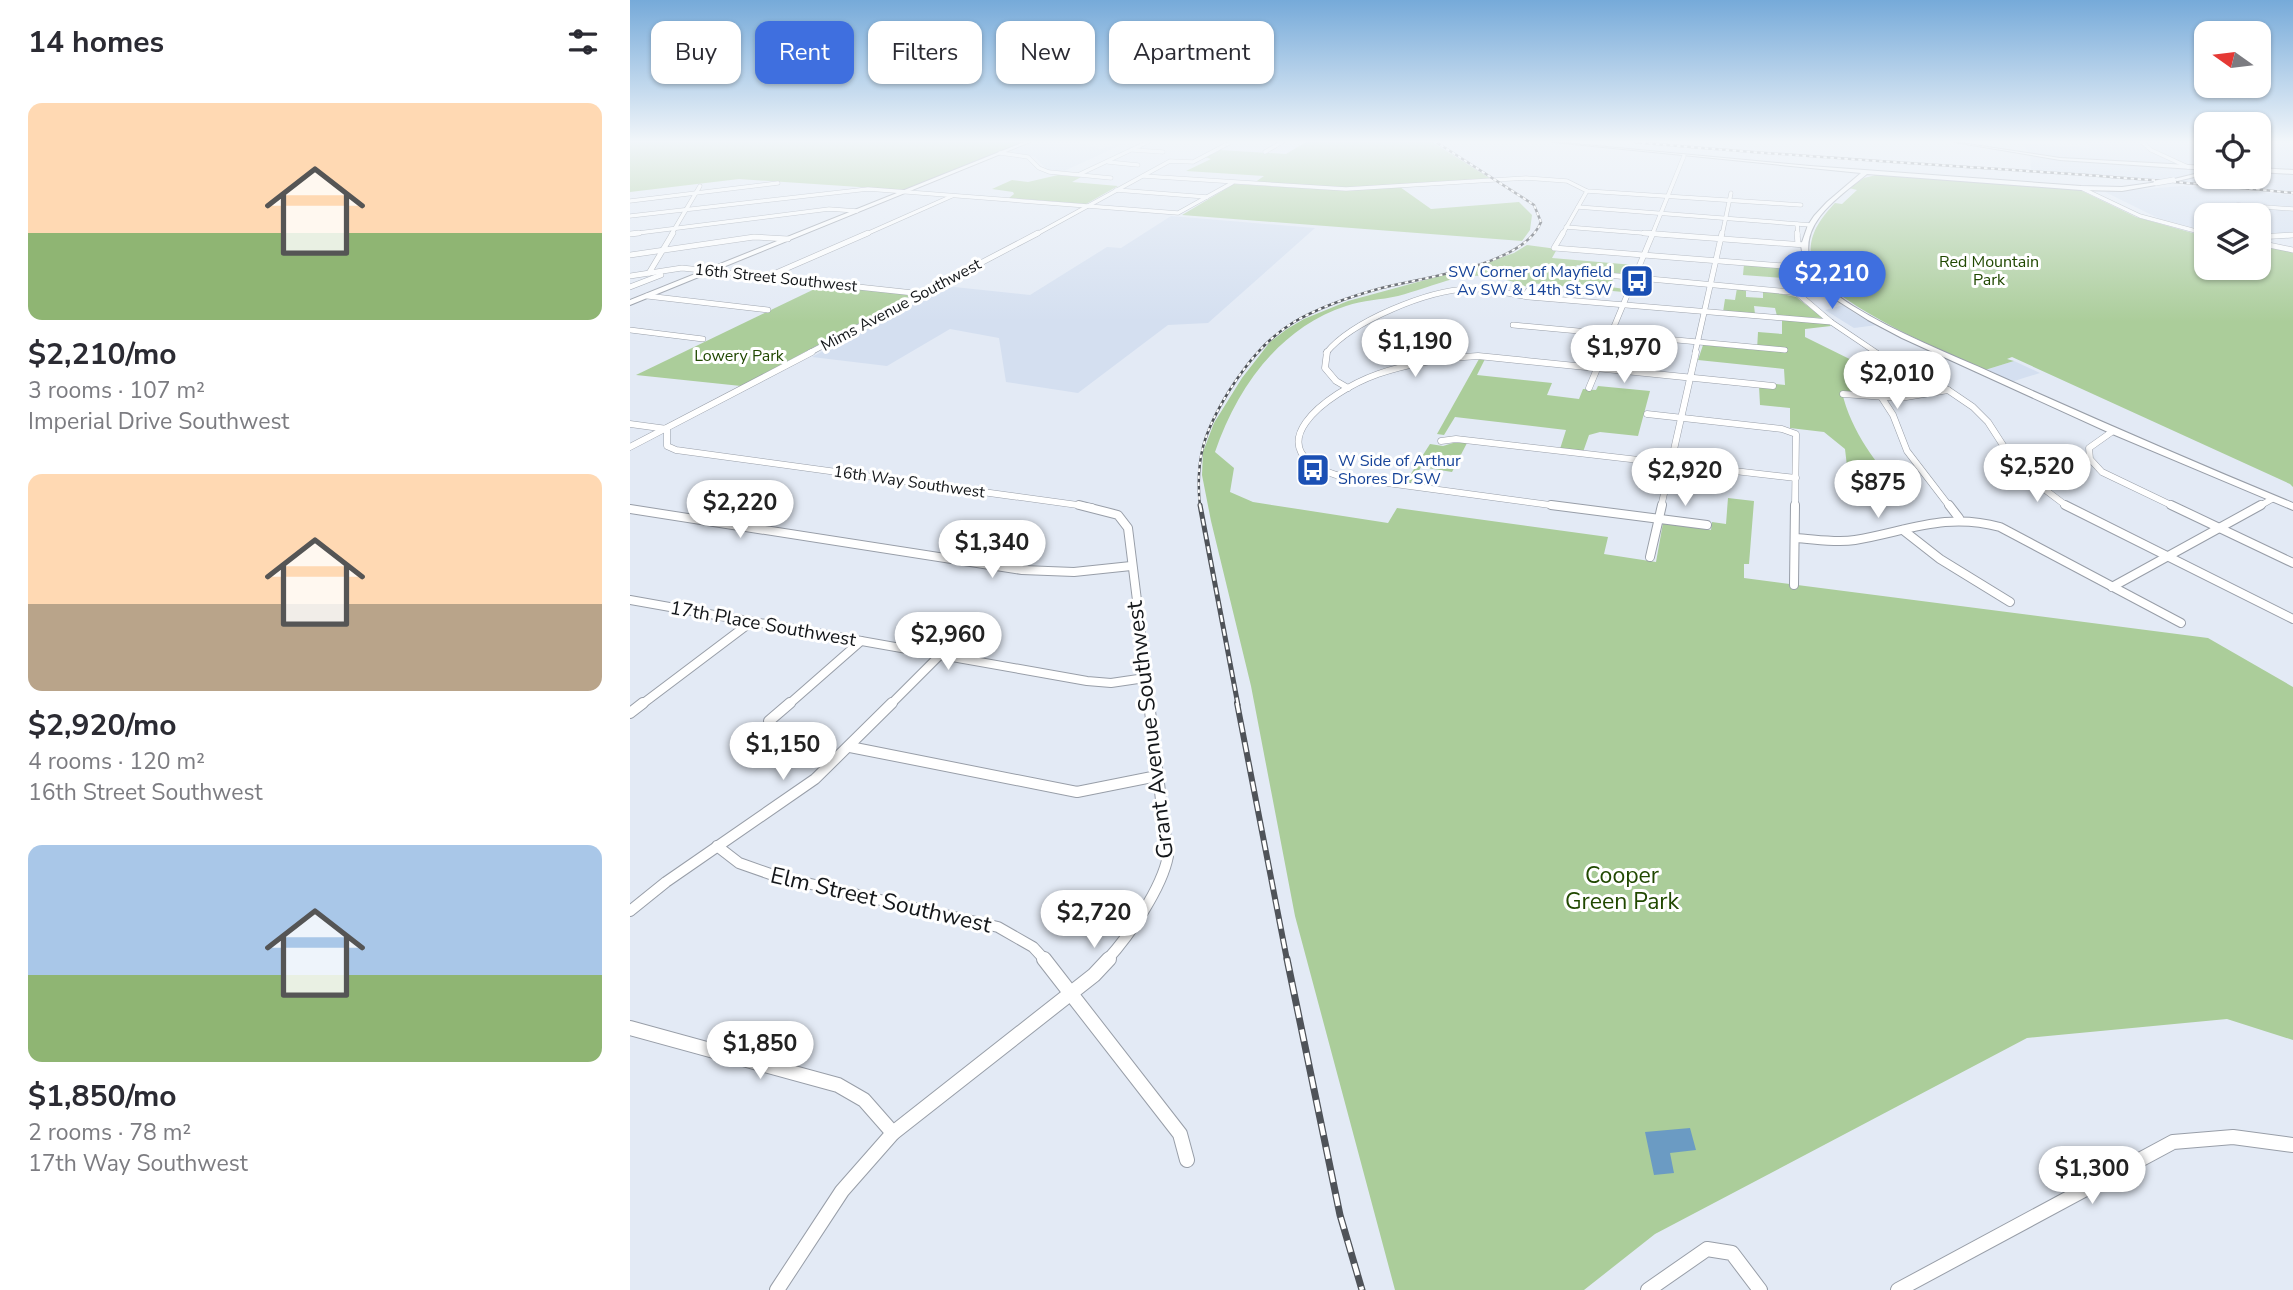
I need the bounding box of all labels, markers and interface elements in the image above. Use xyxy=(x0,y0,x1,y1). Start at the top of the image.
chip: Buy xyxy=(651,21,741,84)
chip: Rent xyxy=(755,21,854,84)
chip: Filters xyxy=(868,21,982,84)
chip: New xyxy=(996,21,1095,84)
chip: Apartment xyxy=(1109,21,1274,84)
north arrow xyxy=(2194,21,2272,98)
map controls xyxy=(2194,21,2271,280)
text: 14 homes xyxy=(28,22,164,63)
icon: filters xyxy=(564,23,602,61)
button: locate xyxy=(2194,112,2271,189)
icon: home xyxy=(252,148,378,274)
button: layers xyxy=(2194,203,2271,280)
park label: Red Mountain Park xyxy=(1939,251,2039,291)
pin: $2,210 xyxy=(1775,252,1889,311)
street label: Mims Avenue Southwest xyxy=(817,253,985,357)
text: $2,210 xyxy=(1795,258,1869,289)
street label: 16th Street Southwest xyxy=(694,259,859,298)
place label: SW Corner of Mayfield Av SW & 14th St SW xyxy=(1448,261,1612,301)
bus stop icon: SW Corner of Mayfield Av SW & 14th St SW xyxy=(1618,262,1656,300)
pin: $1,190 xyxy=(1358,320,1472,379)
text: $1,190 xyxy=(1378,326,1452,357)
pin: $1,970 xyxy=(1567,326,1681,385)
text: $1,970 xyxy=(1587,332,1661,363)
text: $2,210/mo xyxy=(28,334,177,375)
park label: Lowery Park xyxy=(694,345,785,367)
pin: $2,010 xyxy=(1840,352,1954,411)
text: $2,010 xyxy=(1860,358,1934,389)
text: 3 rooms · 107 m² xyxy=(28,375,205,406)
text: Imperial Drive Southwest xyxy=(28,406,289,437)
pin: $2,520 xyxy=(1980,444,2094,504)
pin: $2,920 xyxy=(1628,448,1742,508)
place label: W Side of Arthur Shores Dr SW xyxy=(1338,450,1461,490)
bus stop icon: W Side of Arthur Shores Dr SW xyxy=(1294,451,1332,489)
text: $2,520 xyxy=(2000,451,2074,482)
text: $2,920 xyxy=(1648,455,1722,486)
street label: 16th Way Southwest xyxy=(832,460,987,504)
pin: $875 xyxy=(1837,461,1919,520)
text: $875 xyxy=(1850,467,1906,498)
pin: $2,220 xyxy=(683,480,797,540)
text: $2,220 xyxy=(703,487,777,518)
icon: home xyxy=(252,519,378,645)
pin: $1,340 xyxy=(935,520,1049,580)
text: $1,340 xyxy=(955,527,1029,558)
street label: 17th Place Southwest xyxy=(668,595,858,653)
street label: Grant Avenue Southwest xyxy=(1119,598,1181,861)
pin: $2,960 xyxy=(891,612,1005,672)
text: $2,960 xyxy=(911,619,985,650)
text: $2,920/mo xyxy=(28,705,177,746)
pin: $1,150 xyxy=(726,722,840,782)
text: $1,150 xyxy=(746,729,820,760)
text: 4 rooms · 120 m² xyxy=(28,746,205,777)
text: 16th Street Southwest xyxy=(28,777,263,808)
street label: Elm Street Southwest xyxy=(768,860,995,941)
park label: Cooper Green Park xyxy=(1565,860,1680,917)
icon: home xyxy=(252,890,378,1016)
pin: $2,720 xyxy=(1037,890,1151,950)
text: $2,720 xyxy=(1057,897,1131,928)
pin: $1,850 xyxy=(703,1021,817,1081)
text: $1,850 xyxy=(723,1028,797,1059)
text: $1,850/mo xyxy=(28,1076,177,1117)
text: 2 rooms · 78 m² xyxy=(28,1117,191,1148)
pin: $1,300 xyxy=(2035,1146,2149,1206)
text: 17th Way Southwest xyxy=(28,1148,248,1179)
text: $1,300 xyxy=(2055,1153,2129,1184)

